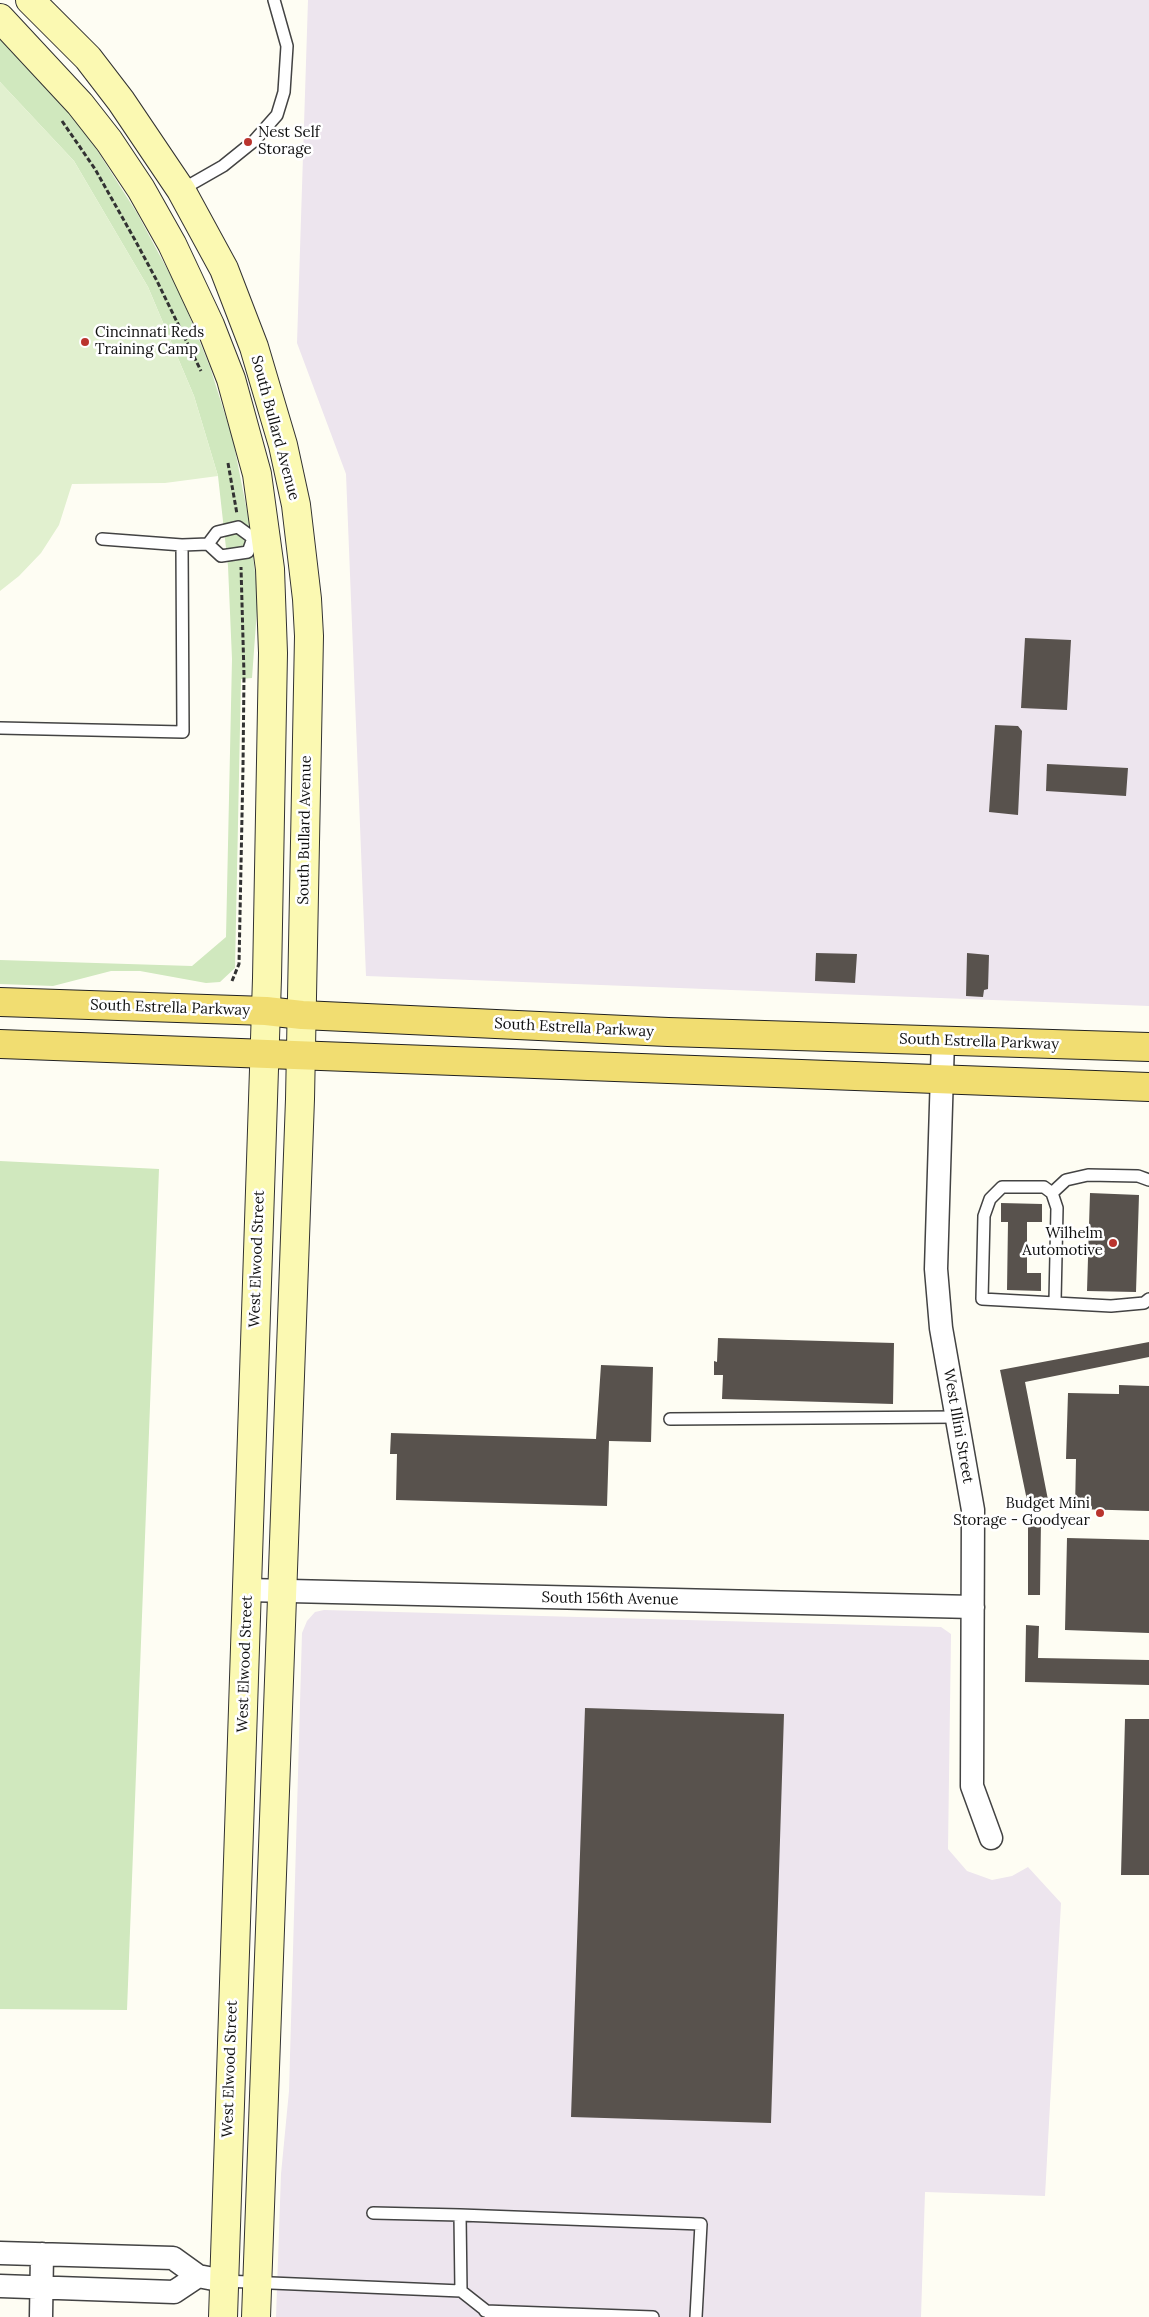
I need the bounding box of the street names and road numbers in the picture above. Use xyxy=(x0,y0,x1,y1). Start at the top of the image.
street label: South Bullard Avenue xyxy=(247,354,303,502)
street label: South Bullard Avenue xyxy=(295,755,315,905)
street label: South Estrella Parkway xyxy=(90,996,250,1020)
street label: South Estrella Parkway xyxy=(494,1015,654,1041)
street label: South Estrella Parkway xyxy=(899,1030,1059,1054)
street label: West Elwood Street xyxy=(246,1190,268,1328)
street label: West Illini Street xyxy=(939,1367,977,1485)
street label: South 156th Avenue xyxy=(541,1589,679,1609)
street label: West Elwood Street xyxy=(234,1595,256,1733)
street label: West Elwood Street xyxy=(219,2000,241,2138)

